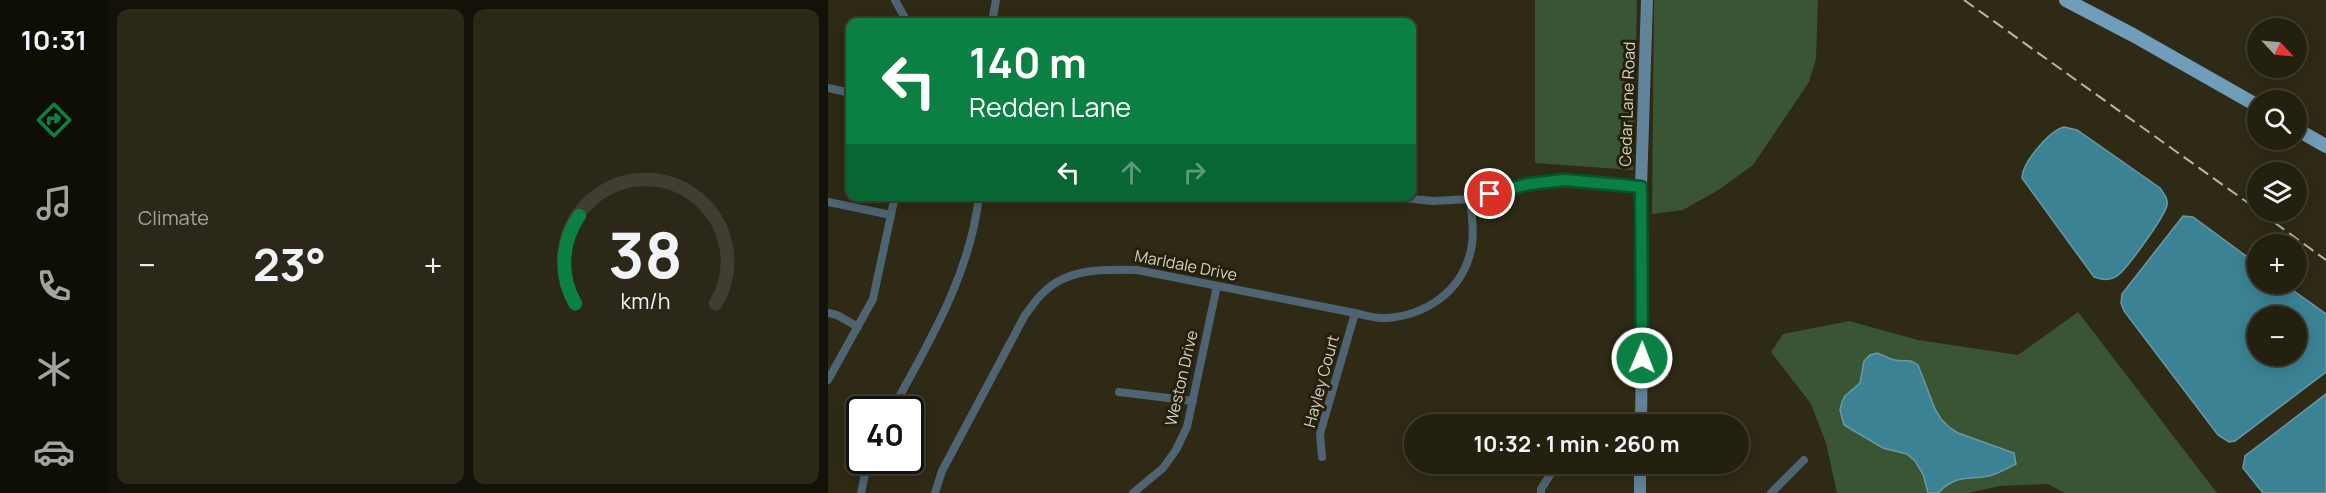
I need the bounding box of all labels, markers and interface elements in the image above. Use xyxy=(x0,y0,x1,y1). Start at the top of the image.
north arrow xyxy=(2247,18,2307,78)
map controls xyxy=(2247,18,2307,366)
text: 10:31 xyxy=(21,21,87,58)
text: 140 m xyxy=(969,33,1087,91)
street label: Cedar Lane Road xyxy=(1614,41,1640,167)
icon: left xyxy=(870,42,948,120)
text: Redden Lane xyxy=(969,88,1131,125)
button: search xyxy=(2247,90,2307,150)
icon: directions xyxy=(33,99,75,141)
icon: left xyxy=(1052,156,1085,189)
icon: ahead xyxy=(1115,156,1148,189)
icon: right xyxy=(1178,156,1211,189)
button: layers xyxy=(2247,162,2307,222)
pin xyxy=(1464,168,1515,219)
icon: arrive xyxy=(1473,177,1506,210)
icon: music xyxy=(33,182,75,224)
text: Climate xyxy=(138,204,209,231)
text: 38 xyxy=(608,211,683,297)
text: 23° xyxy=(253,233,326,295)
button: + xyxy=(2247,234,2307,294)
text: − xyxy=(138,242,156,287)
text: + xyxy=(423,242,442,287)
street label: Marldale Drive xyxy=(1133,244,1239,286)
icon: phone xyxy=(33,265,75,307)
text: km/h xyxy=(621,286,671,315)
button: − xyxy=(2247,306,2307,366)
position arrow xyxy=(1610,326,1674,390)
street label: Weston Drive xyxy=(1159,328,1203,428)
street label: Hayley Court xyxy=(1298,332,1344,430)
icon: climate xyxy=(33,348,75,390)
speed limit sign: 40 xyxy=(846,396,924,474)
text: 10:32 · 1 min · 260 m xyxy=(1473,429,1680,459)
icon: car xyxy=(33,431,75,473)

